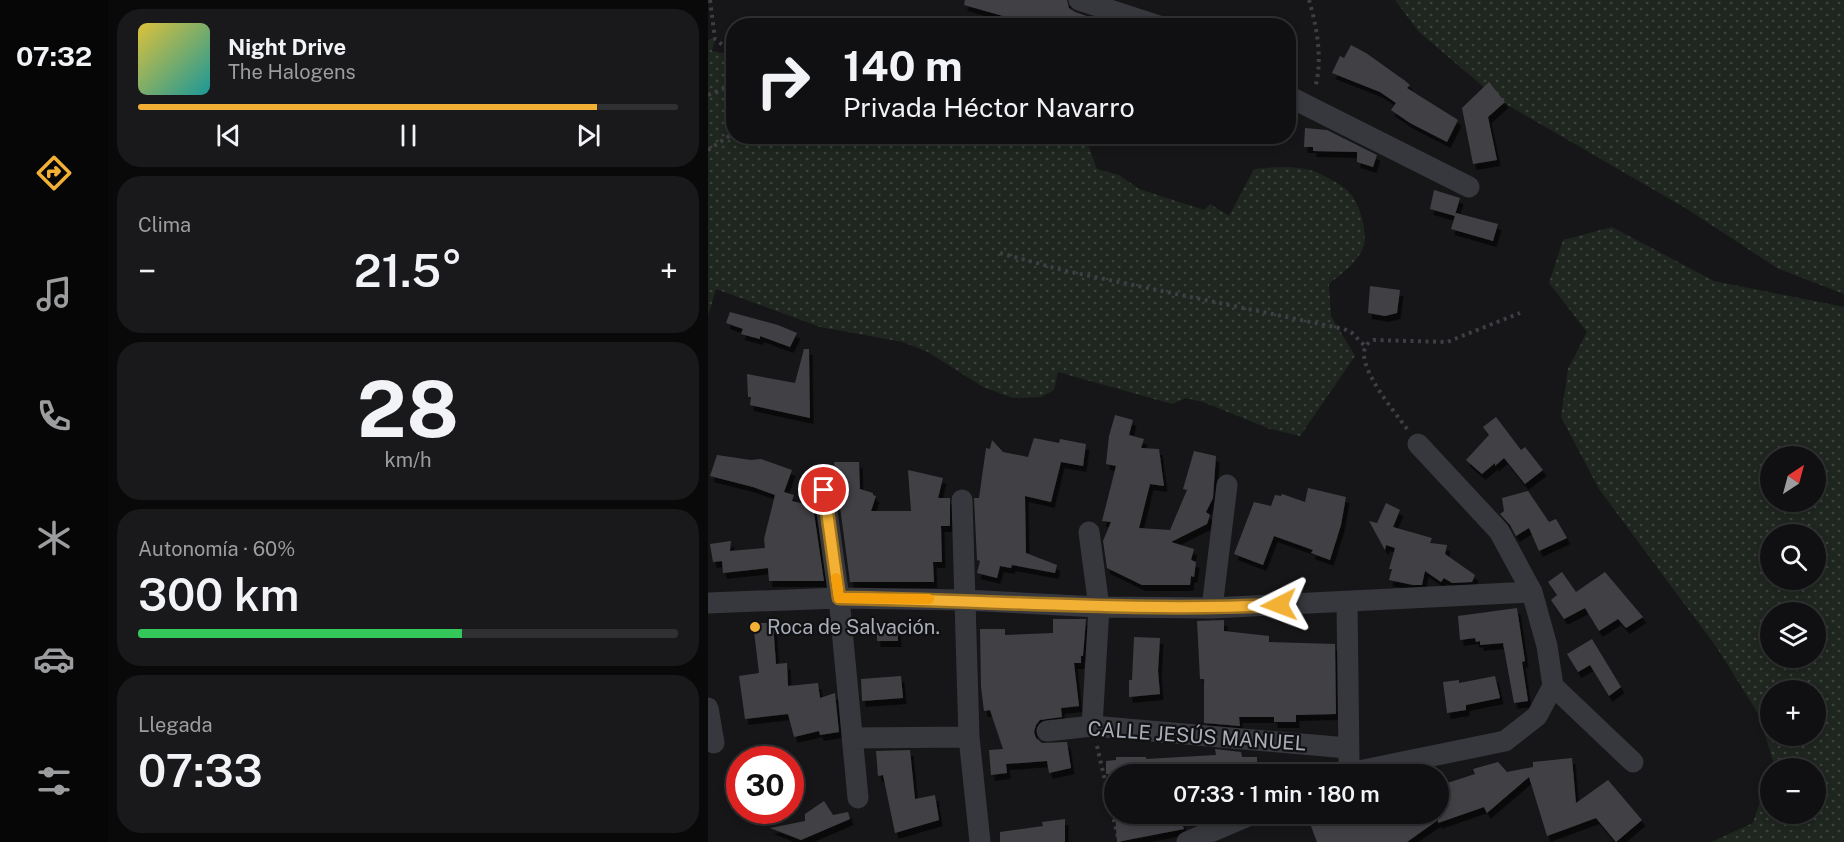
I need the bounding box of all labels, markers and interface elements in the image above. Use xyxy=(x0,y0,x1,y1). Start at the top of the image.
text: Night Drive xyxy=(228,34,346,60)
text: 07:32 xyxy=(16,40,92,72)
text: 140 m xyxy=(843,41,963,90)
icon: right xyxy=(744,42,822,120)
text: The Halogens xyxy=(228,60,356,84)
text: Privada Héctor Navarro xyxy=(843,91,1135,123)
icon: previous xyxy=(212,119,245,152)
icon: pause xyxy=(392,119,425,152)
icon: next xyxy=(572,119,605,152)
icon: directions xyxy=(33,152,75,194)
text: Clima xyxy=(138,213,191,237)
text: 21.5° xyxy=(354,244,462,297)
text: − xyxy=(138,252,156,290)
text: + xyxy=(660,252,678,290)
icon: music xyxy=(33,273,75,315)
text: 28 xyxy=(357,363,459,455)
icon: phone xyxy=(33,395,75,437)
north arrow xyxy=(1760,446,1826,512)
map controls xyxy=(1760,446,1826,824)
text: km/h xyxy=(384,448,432,472)
pin xyxy=(798,464,849,515)
icon: arrive xyxy=(807,473,840,506)
icon: climate xyxy=(33,517,75,559)
button: search xyxy=(1760,524,1826,590)
text: Autonomía · 60% xyxy=(138,537,295,561)
text: 300 km xyxy=(138,568,299,621)
position arrow xyxy=(1247,573,1311,637)
button: layers xyxy=(1760,602,1826,668)
place label: Roca de Salvación. xyxy=(767,615,940,639)
marker: Roca de Salvación. xyxy=(748,620,762,634)
icon: car xyxy=(33,638,75,680)
button: + xyxy=(1760,680,1826,746)
text: Llegada xyxy=(138,713,213,737)
street label: CALLE JESÚS MANUEL xyxy=(1087,715,1307,756)
text: 07:33 xyxy=(138,744,263,797)
speed limit sign: 30 xyxy=(726,746,804,824)
button: − xyxy=(1760,758,1826,824)
icon: filters xyxy=(33,760,75,802)
text: 07:33 · 1 min · 180 m xyxy=(1173,781,1380,807)

